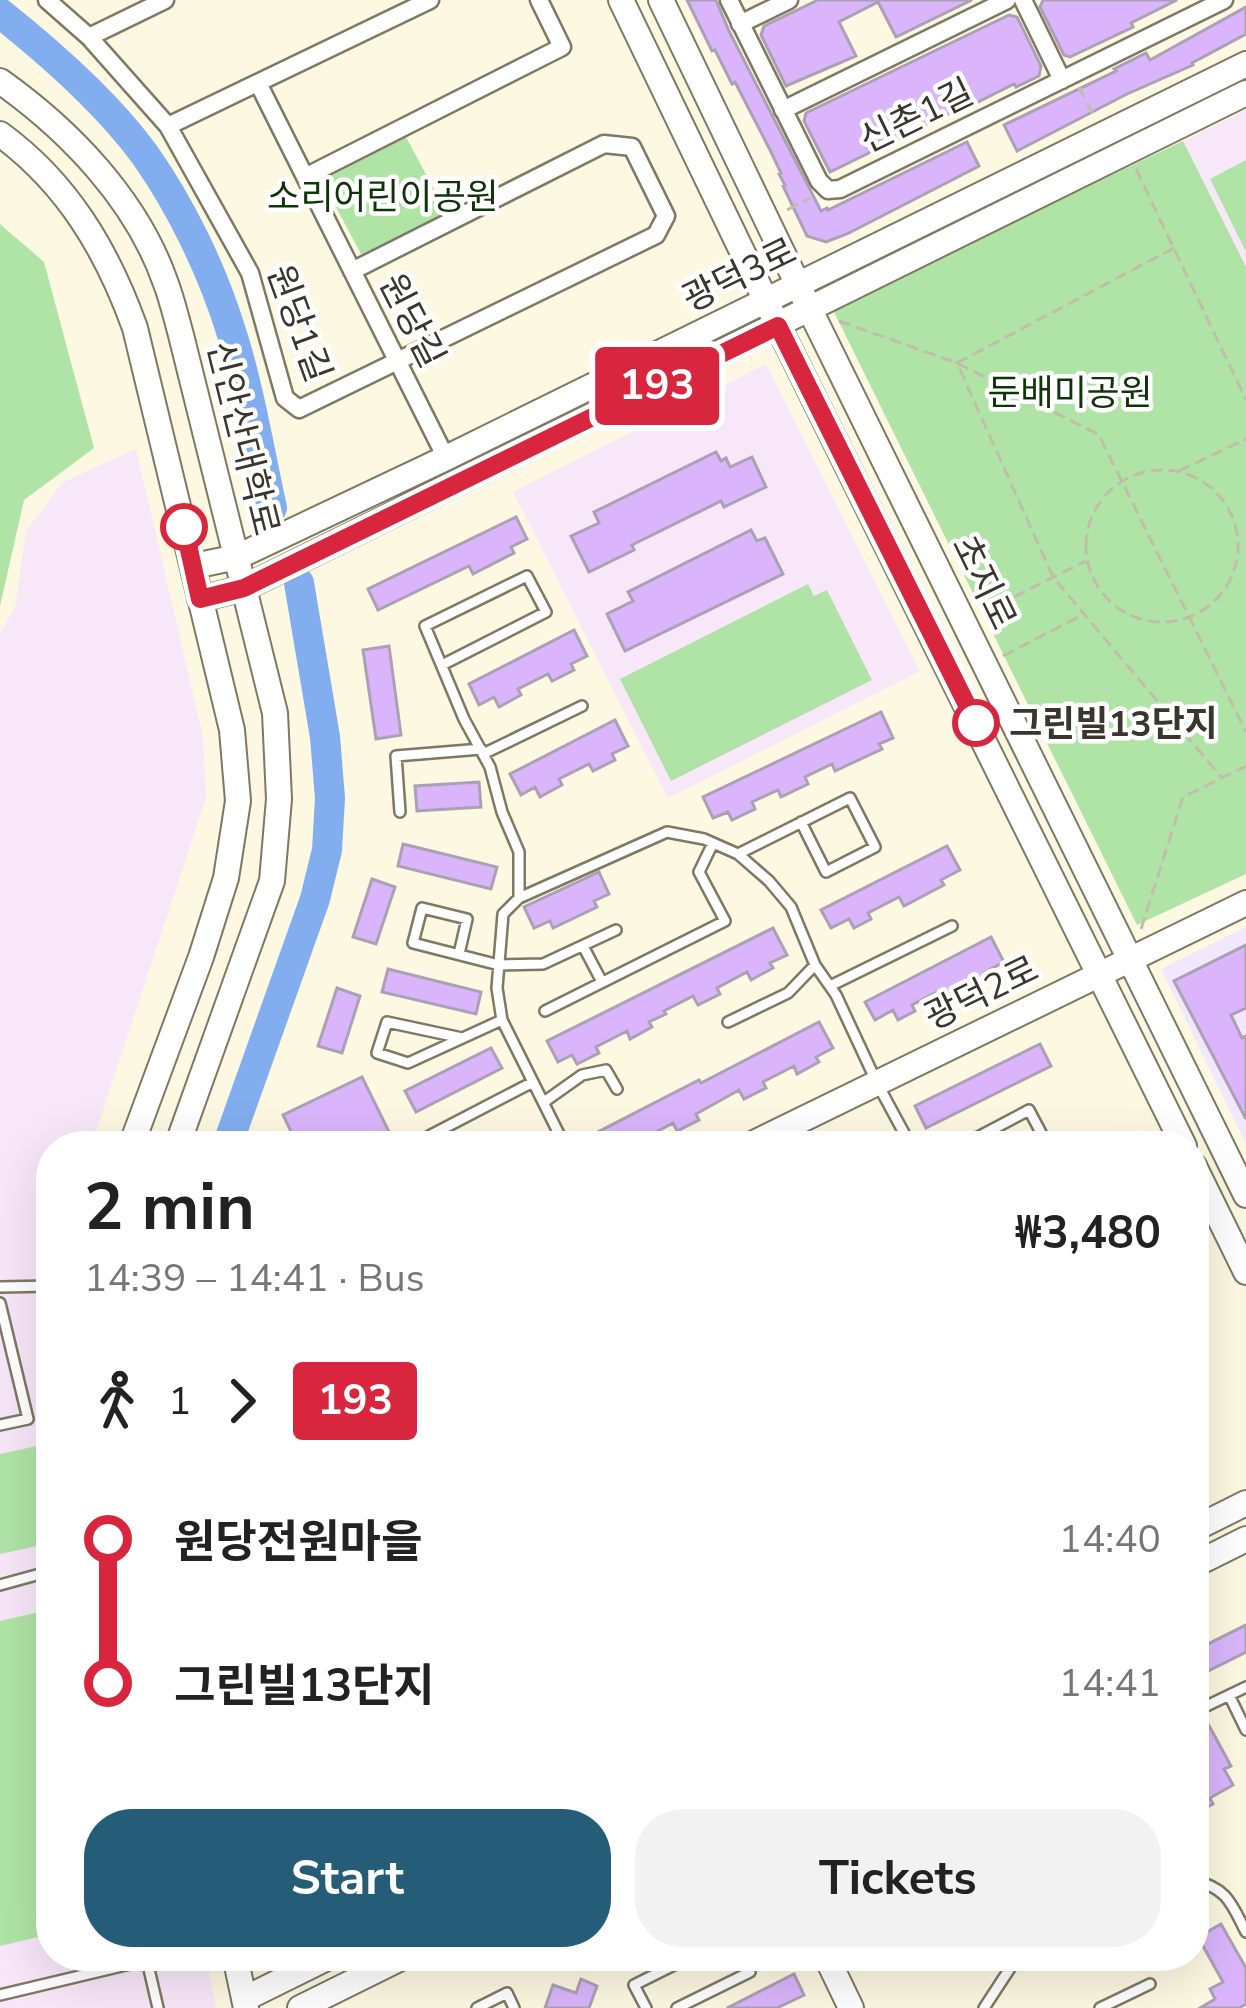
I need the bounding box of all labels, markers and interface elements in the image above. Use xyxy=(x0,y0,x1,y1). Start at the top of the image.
street label: 신촌1길 xyxy=(852,68,982,165)
park label: 소리어린이공원 xyxy=(267,173,499,222)
street label: 광덕3로 xyxy=(675,227,805,324)
street label: 원당1길 xyxy=(255,258,342,389)
street label: 원당길 xyxy=(367,265,456,376)
street label: 신안산대학로 xyxy=(195,336,290,541)
line badge: 193 xyxy=(588,347,726,425)
text: 193 xyxy=(619,357,695,414)
park label: 둔배미공원 xyxy=(987,369,1153,418)
unlabelled marker xyxy=(162,505,206,549)
street label: 초지로 xyxy=(940,527,1027,638)
place label: 그린빌13단지 xyxy=(1009,700,1218,749)
marker: 그린빌13단지 xyxy=(954,701,998,745)
street label: 광덕2로 xyxy=(917,945,1047,1042)
text: 2 min xyxy=(84,1162,255,1252)
text: ₩3,480 xyxy=(1015,1203,1161,1264)
text: 14:39 – 14:41 · Bus xyxy=(84,1252,424,1305)
icon: walk xyxy=(84,1368,150,1434)
icon: forward xyxy=(209,1368,275,1434)
text: 193 xyxy=(317,1372,393,1429)
text: 1 xyxy=(168,1375,191,1428)
text: 원당전원마을 xyxy=(174,1512,422,1573)
text: 14:40 xyxy=(1059,1513,1161,1566)
text: 그린빌13단지 xyxy=(174,1656,435,1717)
text: 14:41 xyxy=(1059,1657,1161,1710)
button: Start xyxy=(84,1809,611,1947)
button: Tickets xyxy=(635,1809,1161,1947)

